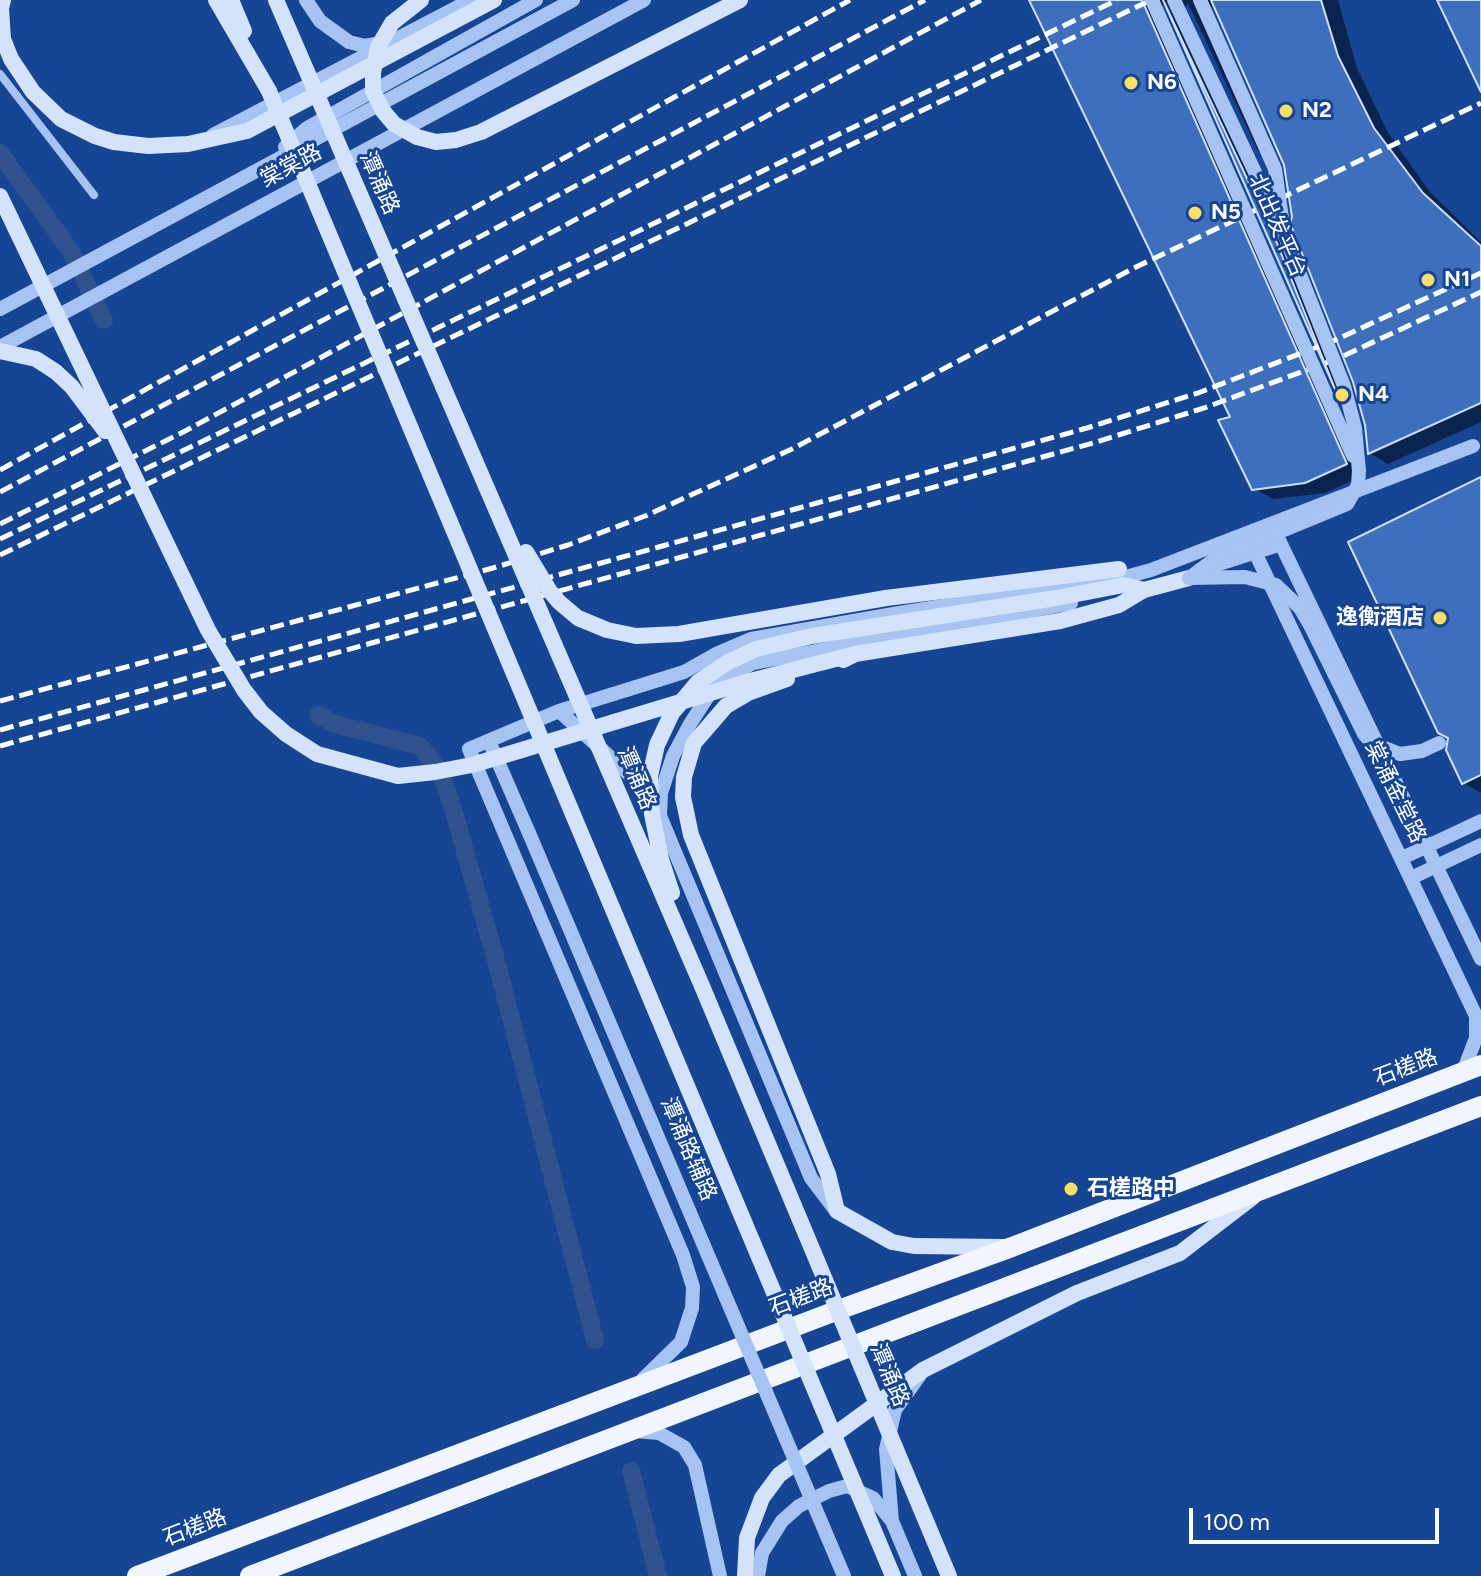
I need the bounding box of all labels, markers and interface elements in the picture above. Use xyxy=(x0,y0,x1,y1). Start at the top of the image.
place label: N6 xyxy=(1147,70,1177,96)
marker: N6 xyxy=(1122,74,1140,92)
place label: N2 xyxy=(1302,98,1332,124)
marker: N2 xyxy=(1277,102,1295,120)
street label: 棠棠路 xyxy=(256,139,326,193)
street label: 潭涌路 xyxy=(354,147,404,219)
street label: 北出发平台 xyxy=(1243,170,1311,282)
place label: N5 xyxy=(1211,200,1241,226)
marker: N5 xyxy=(1186,204,1204,222)
place label: N1 xyxy=(1444,267,1470,293)
marker: N1 xyxy=(1419,271,1437,289)
place label: N4 xyxy=(1358,382,1389,408)
marker: N4 xyxy=(1333,386,1351,404)
place label: 逸衡酒店 xyxy=(1336,605,1424,631)
marker: 逸衡酒店 xyxy=(1431,609,1449,627)
street label: 棠涌金堂路 xyxy=(1359,737,1431,847)
street label: 潭涌路 xyxy=(611,742,661,814)
street label: 石槎路 xyxy=(1370,1044,1442,1092)
street label: 潭涌路辅路 xyxy=(654,1093,722,1205)
place label: 石槎路中 xyxy=(1087,1176,1175,1202)
marker: 石槎路中 xyxy=(1062,1180,1080,1198)
street label: 石槎路 xyxy=(765,1274,837,1322)
street label: 潭涌路 xyxy=(864,1339,914,1411)
scale bar xyxy=(1193,1492,1443,1542)
street label: 石槎路 xyxy=(159,1504,231,1552)
text: 100 m xyxy=(1203,1507,1270,1536)

